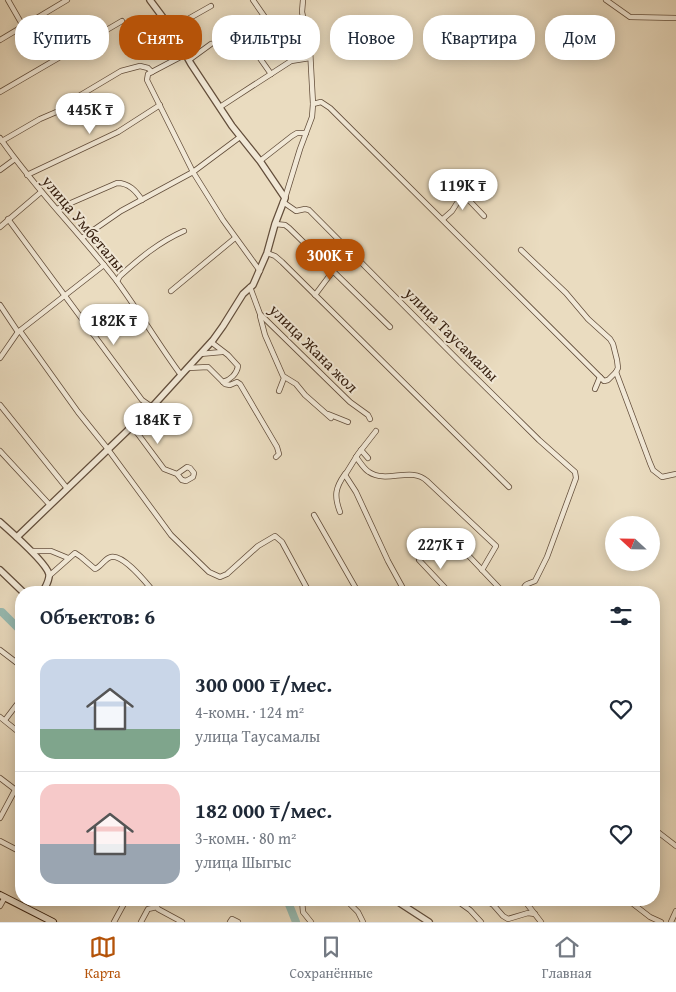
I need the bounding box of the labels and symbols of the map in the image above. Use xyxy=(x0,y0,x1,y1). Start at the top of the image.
pin: 445K ₸ xyxy=(49,92,131,135)
pin: 119K ₸ xyxy=(422,168,504,211)
street label: улица Умбеталы xyxy=(36,169,131,276)
pin: 300K ₸ xyxy=(289,238,371,281)
street label: улица Таусамалы xyxy=(399,281,505,387)
street label: улица Жана жол xyxy=(263,297,364,398)
pin: 182K ₸ xyxy=(73,304,155,346)
pin: 184K ₸ xyxy=(117,402,199,445)
north arrow xyxy=(605,516,660,571)
pin: 227K ₸ xyxy=(400,528,482,570)

